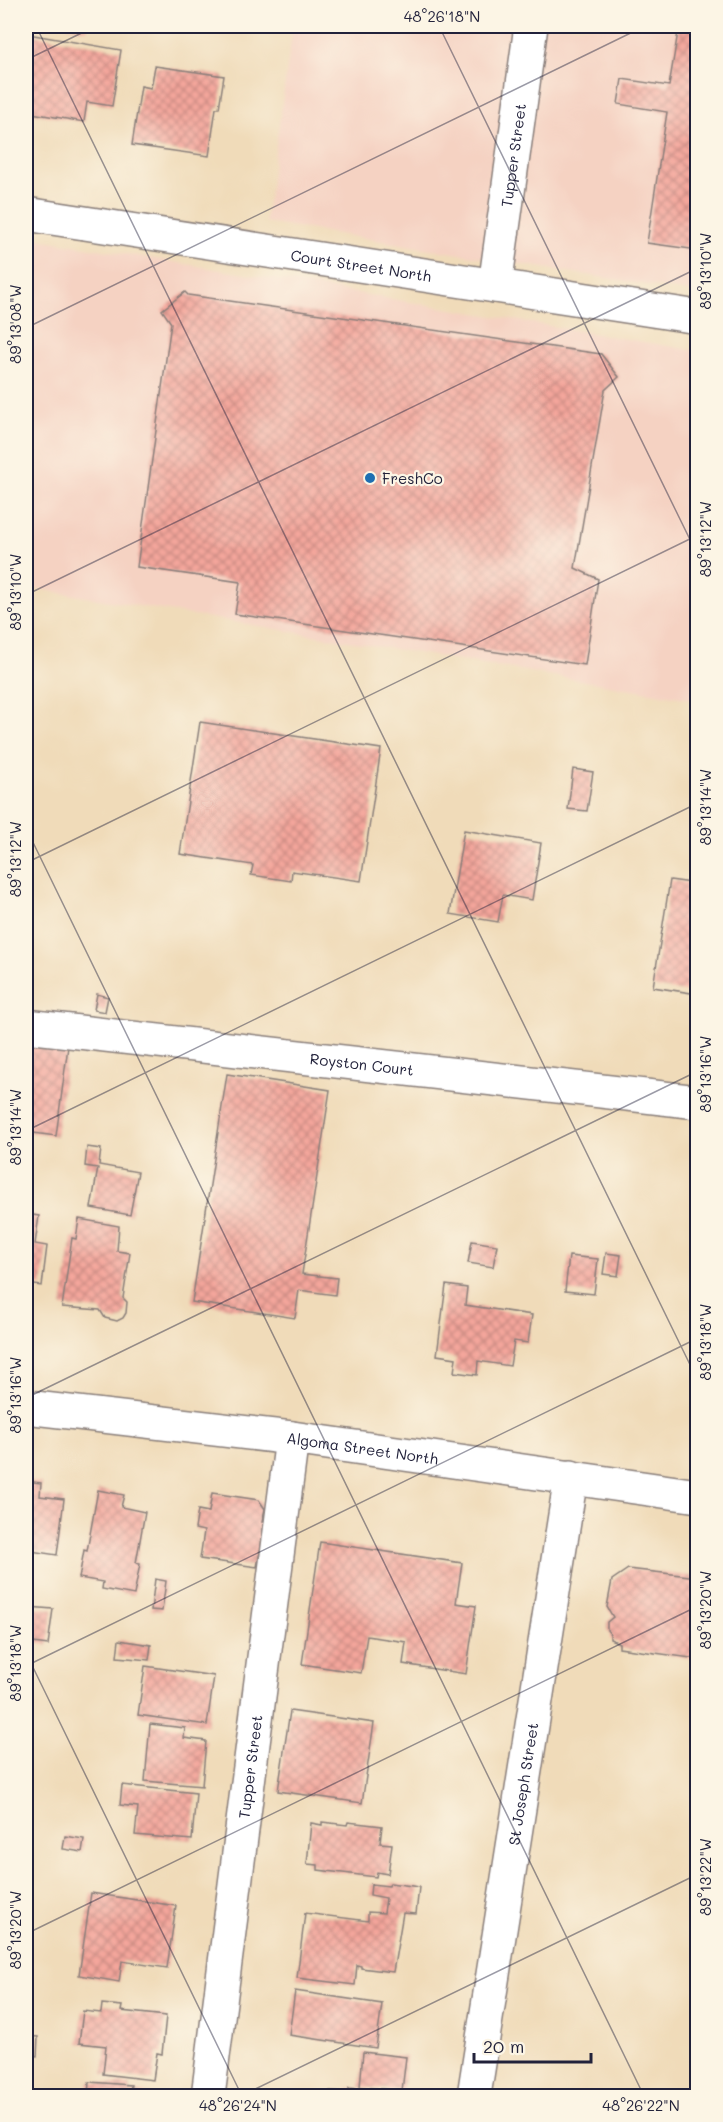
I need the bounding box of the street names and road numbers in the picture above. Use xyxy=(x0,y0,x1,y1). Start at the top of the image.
street label: Tupper Street xyxy=(496,102,530,208)
street label: Court Street North xyxy=(289,245,433,286)
street label: Royston Court xyxy=(309,1048,415,1080)
street label: Algoma Street North xyxy=(286,1427,440,1469)
street label: Tupper Street xyxy=(234,1714,267,1820)
street label: St Joseph Street xyxy=(503,1721,542,1847)

